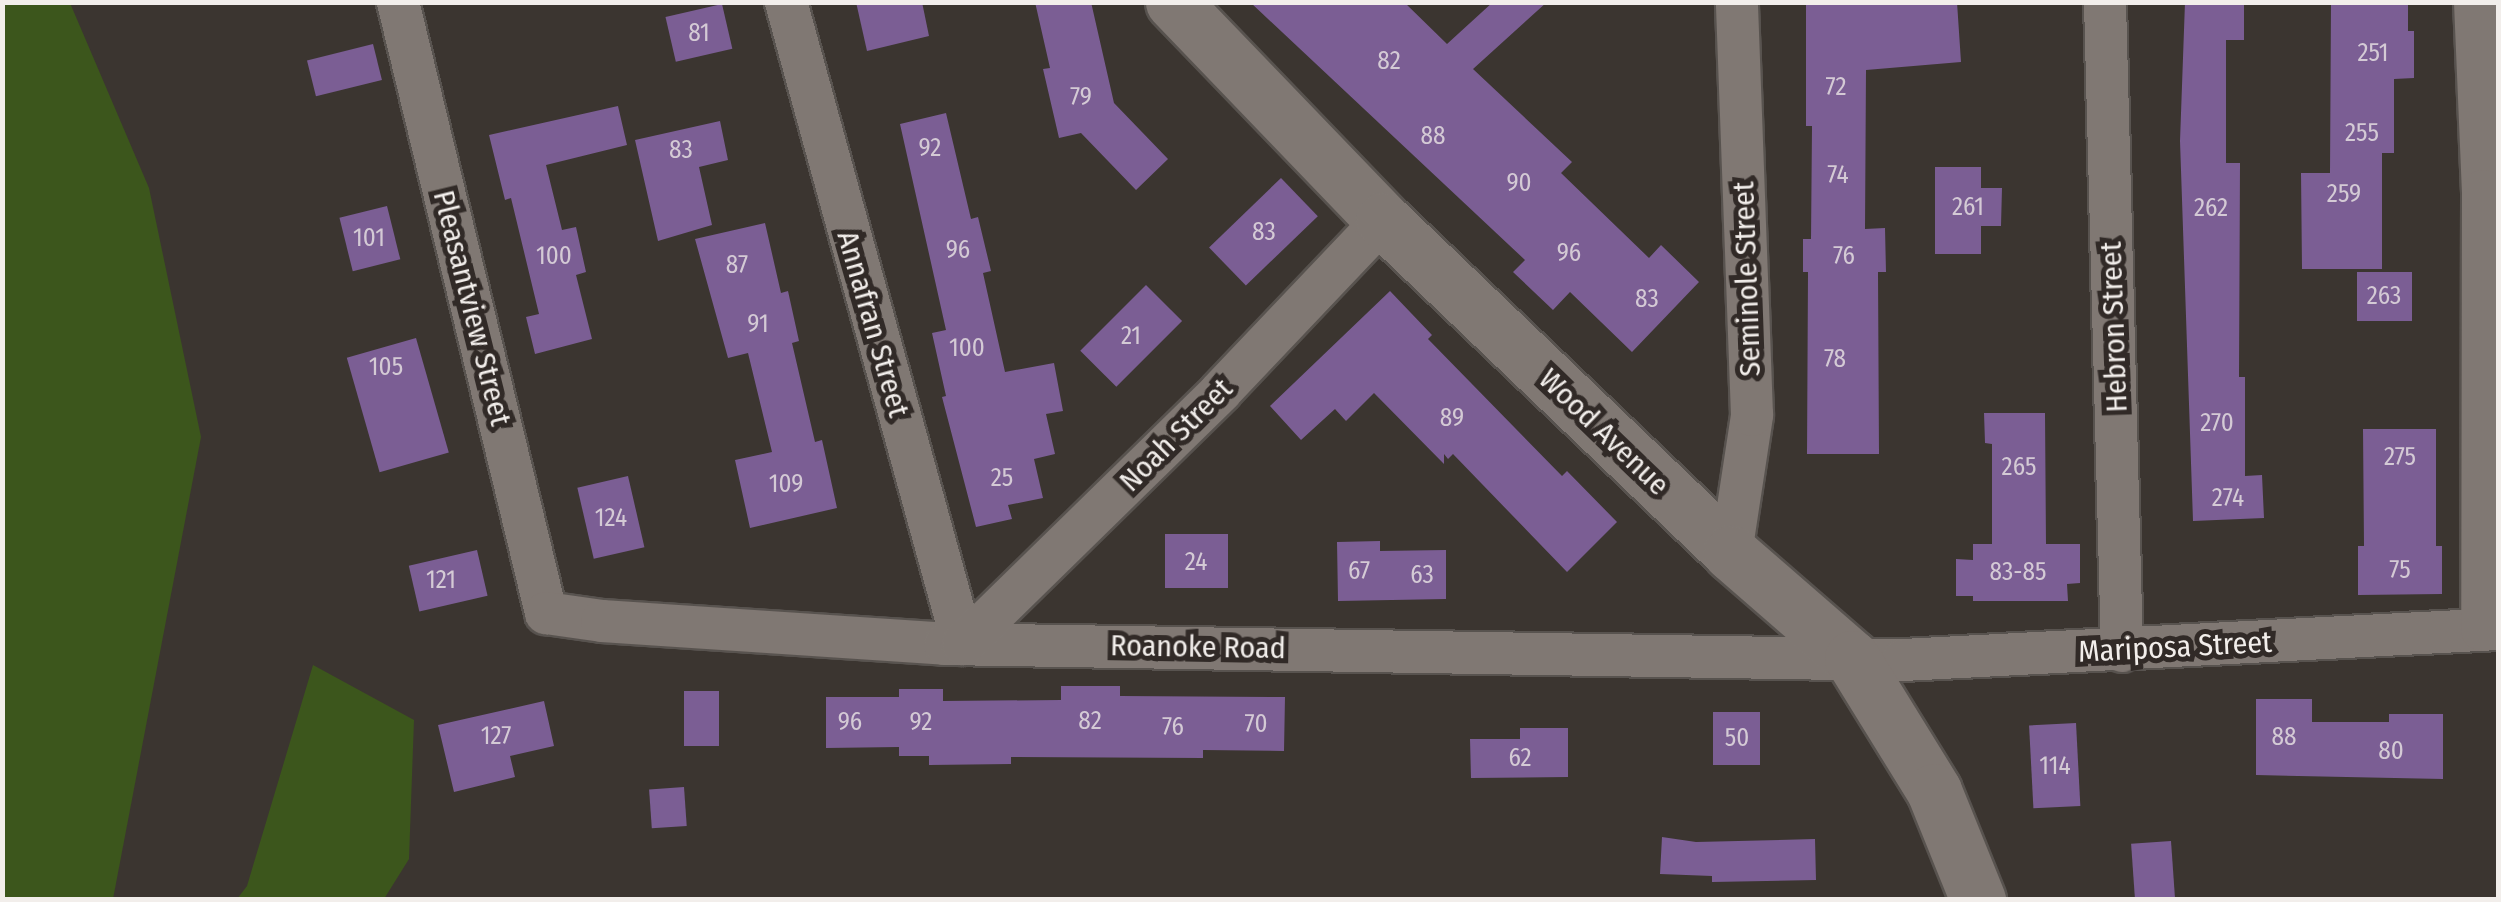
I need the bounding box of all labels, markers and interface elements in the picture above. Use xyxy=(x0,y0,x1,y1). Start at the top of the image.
house number: 81 xyxy=(688,18,710,48)
house number: 251 xyxy=(2357,38,2389,68)
house number: 82 xyxy=(1377,46,1401,76)
house number: 72 xyxy=(1826,72,1846,102)
house number: 79 xyxy=(1070,82,1092,112)
house number: 255 xyxy=(2345,118,2379,148)
house number: 88 xyxy=(1421,121,1445,151)
house number: 92 xyxy=(919,133,941,163)
house number: 83 xyxy=(669,135,693,165)
house number: 74 xyxy=(1827,160,1849,190)
house number: 90 xyxy=(1506,168,1532,198)
house number: 259 xyxy=(2327,179,2361,209)
street label: Seminole Street xyxy=(1726,181,1768,377)
street label: Pleasantview Street xyxy=(425,187,519,429)
house number: 261 xyxy=(1952,192,1984,222)
house number: 262 xyxy=(2194,193,2228,223)
house number: 83 xyxy=(1252,217,1276,247)
house number: 101 xyxy=(353,223,385,253)
street label: Annafran Street xyxy=(829,227,917,421)
house number: 96 xyxy=(946,235,970,265)
house number: 96 xyxy=(1557,238,1581,268)
house number: 100 xyxy=(536,241,572,271)
house number: 76 xyxy=(1833,241,1855,271)
street label: Hebron Street xyxy=(2093,241,2135,413)
house number: 87 xyxy=(726,250,748,280)
house number: 263 xyxy=(2367,281,2401,311)
house number: 83 xyxy=(1635,284,1659,314)
house number: 91 xyxy=(747,309,769,339)
house number: 21 xyxy=(1121,321,1141,351)
house number: 100 xyxy=(949,333,985,363)
house number: 78 xyxy=(1824,344,1846,374)
house number: 105 xyxy=(369,352,403,382)
street label: Wood Avenue xyxy=(1531,361,1677,503)
street label: Noah Street xyxy=(1112,371,1240,499)
house number: 89 xyxy=(1440,403,1464,433)
house number: 270 xyxy=(2200,408,2234,438)
house number: 275 xyxy=(2384,442,2416,472)
house number: 265 xyxy=(2002,452,2036,482)
house number: 25 xyxy=(991,463,1013,493)
house number: 109 xyxy=(769,469,803,499)
house number: 274 xyxy=(2212,483,2244,513)
house number: 124 xyxy=(595,503,627,533)
house number: 24 xyxy=(1185,547,1207,577)
house number: 75 xyxy=(2389,555,2411,585)
house number: 67 xyxy=(1348,556,1370,586)
house number: 83-85 xyxy=(1990,557,2046,587)
house number: 63 xyxy=(1410,560,1434,590)
house number: 121 xyxy=(426,565,456,595)
street label: Mariposa Street xyxy=(2077,624,2273,670)
street label: Roanoke Road xyxy=(1110,627,1286,667)
house number: 82 xyxy=(1078,706,1102,736)
house number: 96 xyxy=(838,707,862,737)
house number: 92 xyxy=(910,707,932,737)
house number: 70 xyxy=(1245,709,1267,739)
house number: 76 xyxy=(1162,712,1184,742)
house number: 127 xyxy=(481,721,511,751)
house number: 88 xyxy=(2272,722,2296,752)
house number: 50 xyxy=(1725,723,1749,753)
house number: 80 xyxy=(2378,736,2404,766)
house number: 62 xyxy=(1508,743,1532,773)
house number: 114 xyxy=(2039,751,2071,781)

